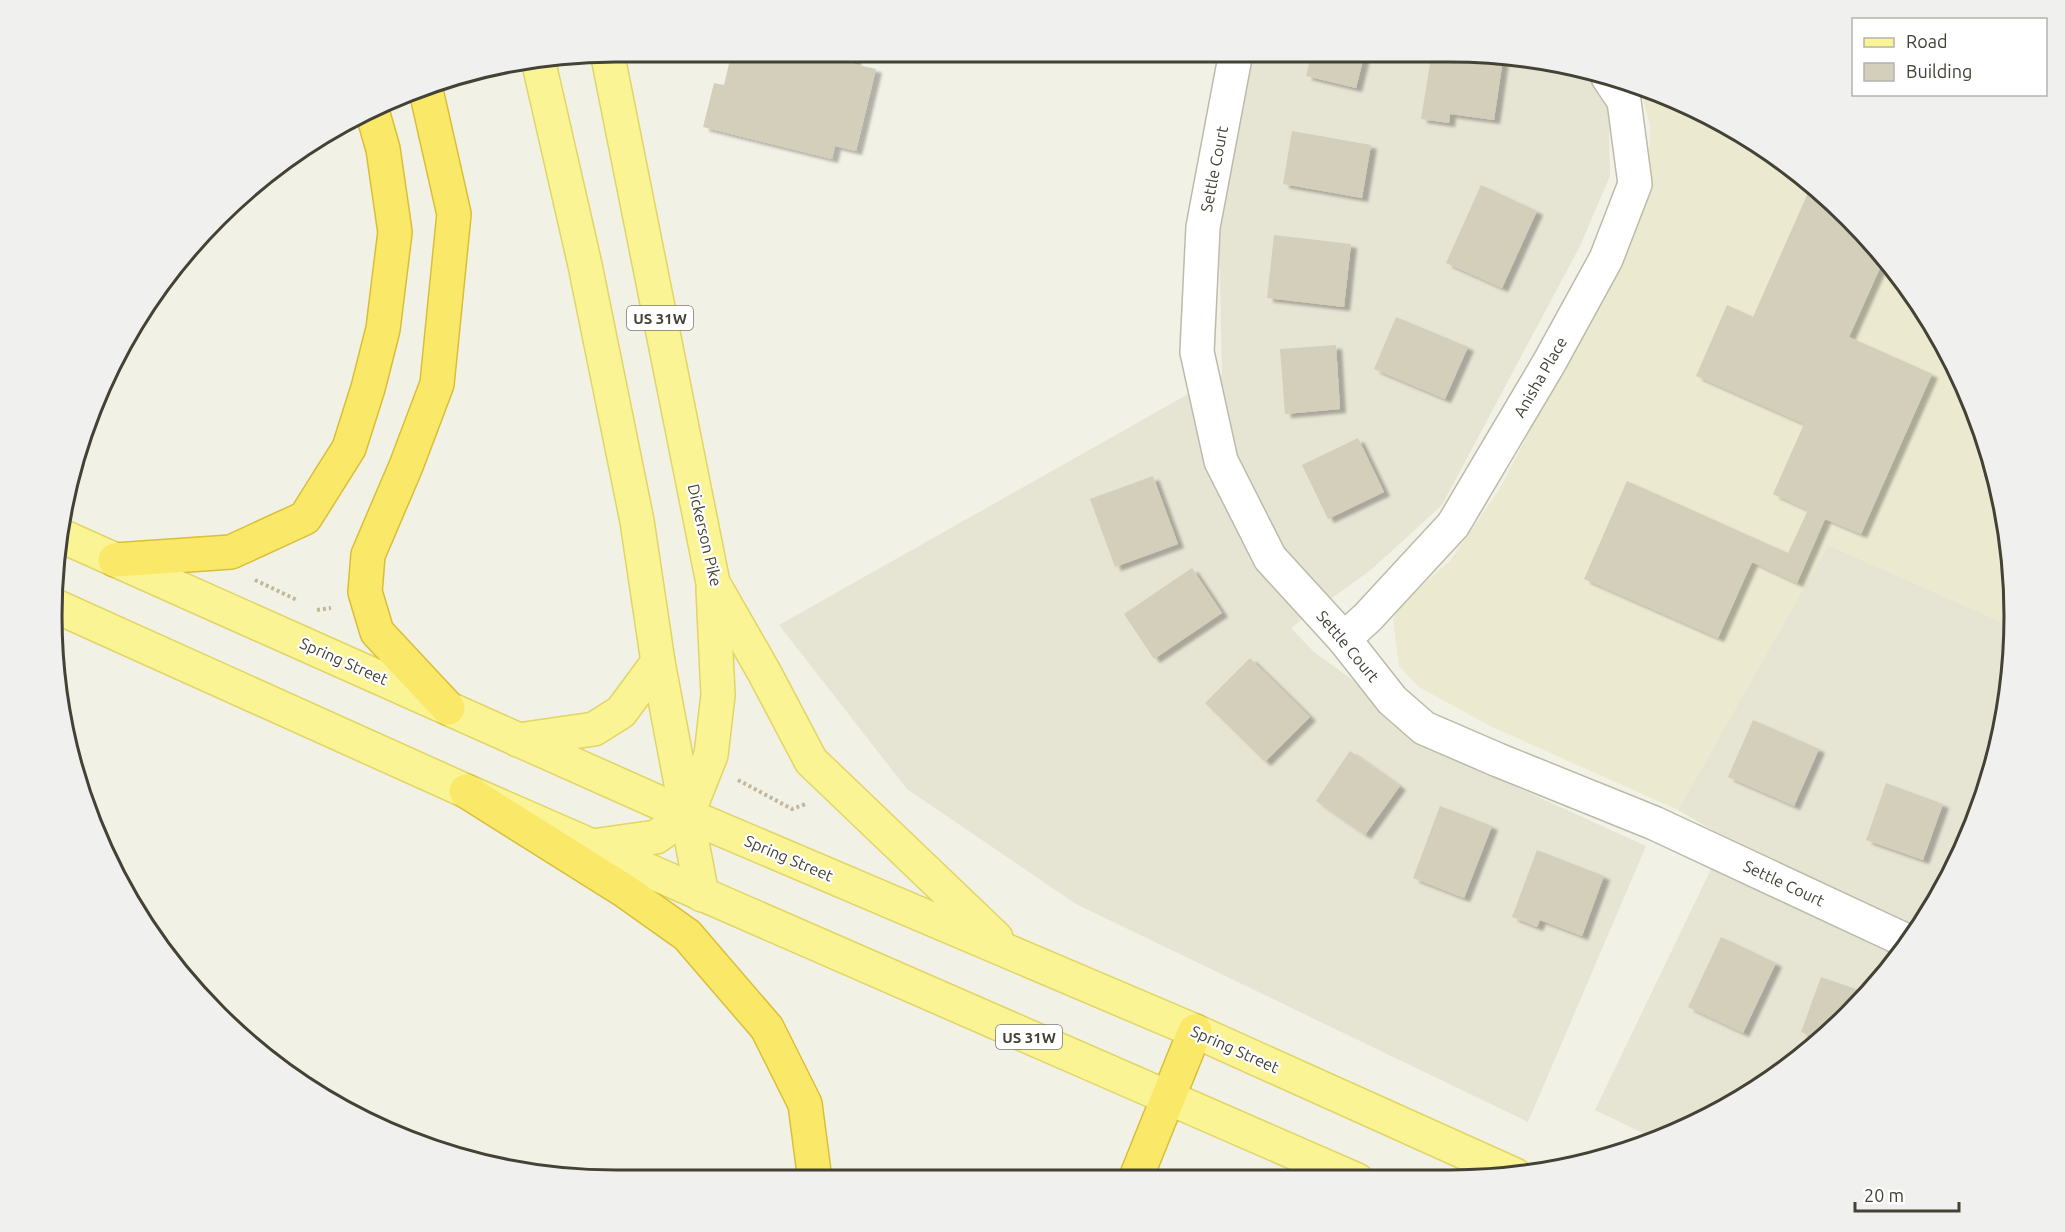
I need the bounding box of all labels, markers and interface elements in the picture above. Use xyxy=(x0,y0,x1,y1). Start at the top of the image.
legend xyxy=(1852,18,2047,96)
text: Road xyxy=(1906,31,1948,51)
text: Building xyxy=(1906,61,1972,81)
street label: Settle Court xyxy=(1197,124,1231,213)
road number: US 31W xyxy=(627,306,693,330)
street label: Anisha Place xyxy=(1510,334,1570,420)
street label: Dickerson Pike xyxy=(684,482,726,588)
street label: Settle Court xyxy=(1313,607,1383,686)
street label: Spring Street xyxy=(297,634,391,689)
street label: Spring Street xyxy=(742,831,837,885)
street label: Settle Court xyxy=(1741,856,1828,910)
street label: Spring Street xyxy=(1188,1022,1282,1077)
road number: US 31W xyxy=(996,1025,1062,1049)
scale bar xyxy=(1855,1175,1958,1213)
text: 20 m xyxy=(1864,1185,1904,1205)

